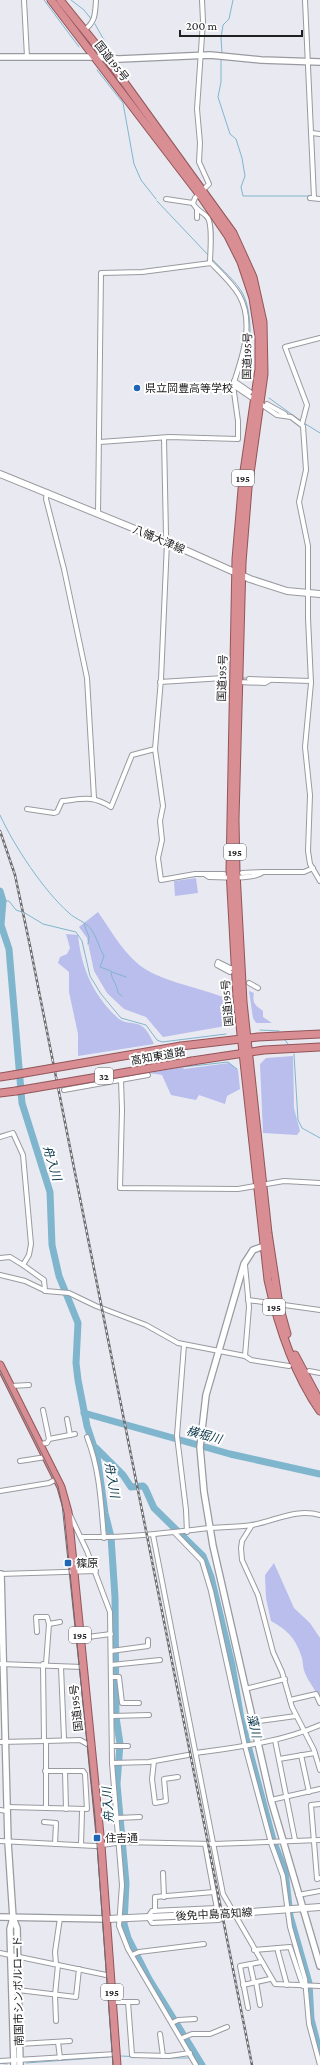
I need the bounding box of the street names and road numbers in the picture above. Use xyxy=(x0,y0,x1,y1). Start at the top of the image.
street label: 国道195号 xyxy=(93,39,131,83)
street label: 国道195号 xyxy=(241,332,253,380)
road number: 195 xyxy=(232,470,254,486)
street label: 八幡大津線 xyxy=(131,523,187,555)
street label: 国道195号 xyxy=(215,654,229,702)
road number: 195 xyxy=(224,844,246,860)
street label: 国道195号 xyxy=(219,979,235,1027)
street label: 高知東道路 xyxy=(130,1045,186,1067)
road number: 32 xyxy=(95,1068,113,1084)
road number: 195 xyxy=(263,1299,285,1315)
road number: 195 xyxy=(69,1627,91,1643)
street label: 国道195号 xyxy=(68,1684,84,1732)
street label: 後免中島高知線 xyxy=(175,1906,253,1922)
street label: 南国市シンボルロード xyxy=(11,1936,25,2046)
road number: 195 xyxy=(101,1984,123,2000)

